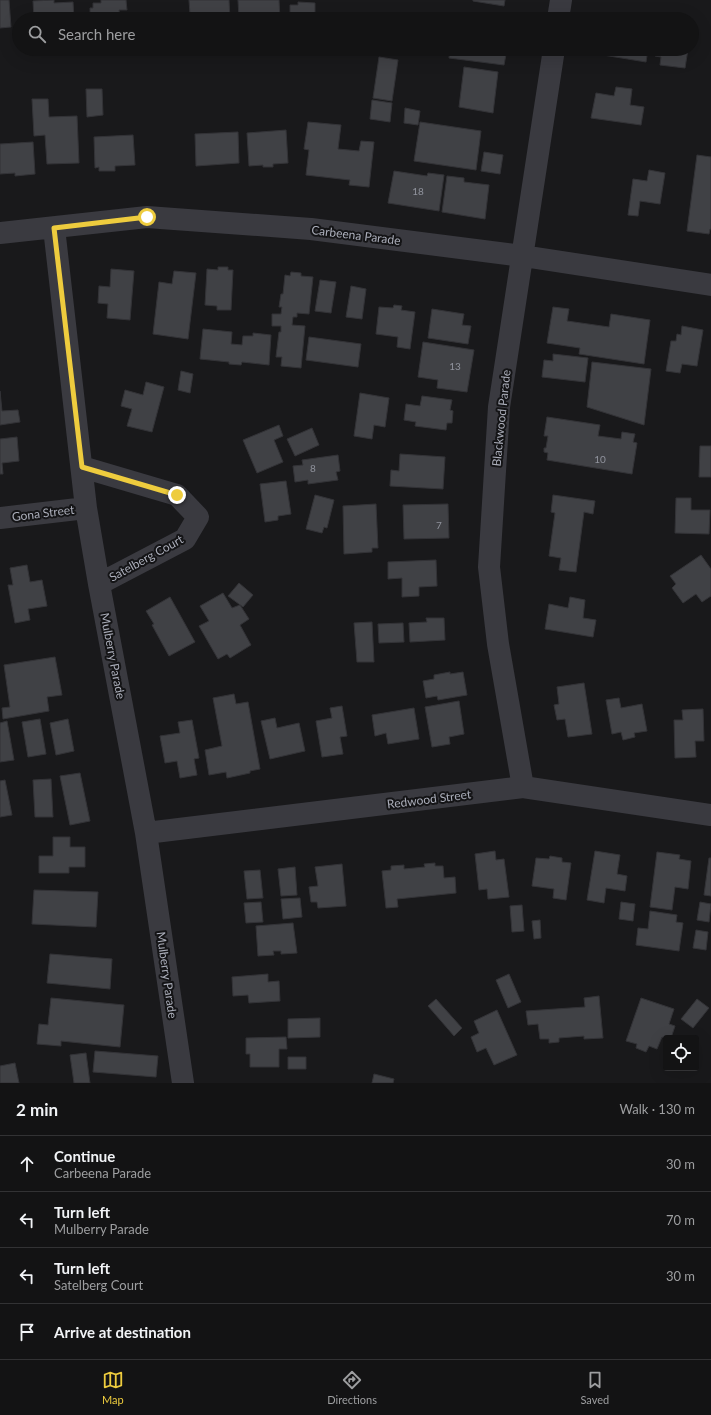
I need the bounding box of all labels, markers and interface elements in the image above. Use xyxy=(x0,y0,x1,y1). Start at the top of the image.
search box xyxy=(12,12,699,56)
icon: search xyxy=(26,23,48,45)
text: Search here xyxy=(58,25,135,43)
house number: 18 xyxy=(412,185,424,197)
route start xyxy=(138,208,156,226)
street label: Carbeena Parade xyxy=(311,222,401,248)
house number: 13 xyxy=(449,360,461,372)
street label: Blackwood Parade xyxy=(488,369,514,467)
house number: 10 xyxy=(594,453,606,465)
house number: 8 xyxy=(310,462,316,474)
route end xyxy=(168,486,186,504)
street label: Gona Street xyxy=(11,502,76,524)
house number: 7 xyxy=(436,519,442,531)
street label: Satelberg Court xyxy=(106,531,186,585)
street label: Mulberry Parade xyxy=(97,612,129,700)
street label: Redwood Street xyxy=(386,786,473,812)
street label: Mulberry Parade xyxy=(153,931,181,1019)
map controls xyxy=(663,1035,699,1071)
button: locate xyxy=(663,1035,699,1071)
text: 2 min xyxy=(16,1099,58,1120)
text: Walk · 130 m xyxy=(619,1101,695,1117)
text: Continue xyxy=(54,1147,115,1165)
icon: ahead xyxy=(16,1153,38,1175)
text: 30 m xyxy=(666,1156,695,1172)
text: Carbeena Parade xyxy=(54,1165,151,1181)
text: Turn left xyxy=(54,1203,110,1221)
icon: left xyxy=(16,1209,38,1231)
text: 70 m xyxy=(666,1212,695,1228)
text: Mulberry Parade xyxy=(54,1221,149,1237)
text: Turn left xyxy=(54,1259,110,1277)
icon: left xyxy=(16,1265,38,1287)
text: 30 m xyxy=(666,1268,695,1284)
text: Satelberg Court xyxy=(54,1277,143,1293)
icon: arrive xyxy=(16,1321,38,1343)
text: Arrive at destination xyxy=(54,1323,191,1341)
tab: Map xyxy=(102,1369,124,1406)
tab: Directions xyxy=(327,1369,377,1406)
tab: Saved xyxy=(580,1369,609,1406)

